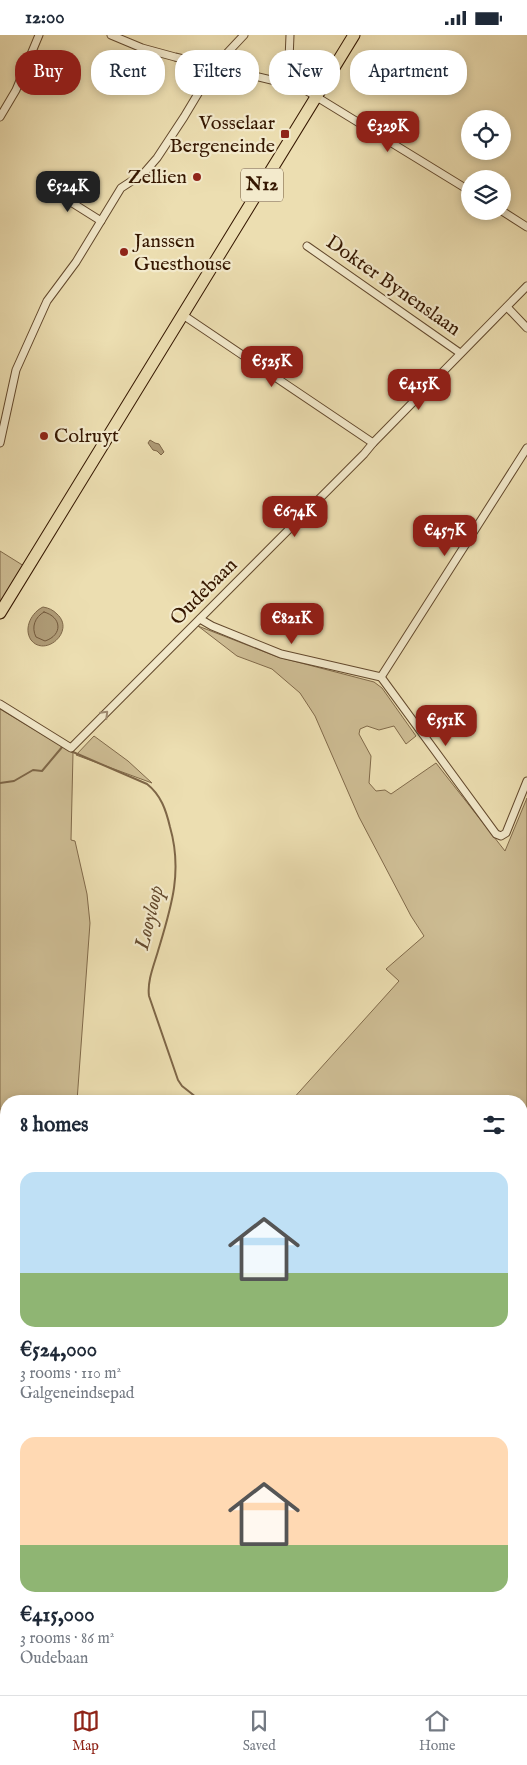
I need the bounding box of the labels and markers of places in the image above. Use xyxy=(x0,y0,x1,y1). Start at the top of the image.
place label: Vosselaar Bergeneinde xyxy=(170,111,276,159)
pin: €329K xyxy=(353,111,423,153)
marker: Vosselaar Bergeneinde xyxy=(279,128,291,140)
place label: Zellien xyxy=(128,165,187,190)
pin: €524K xyxy=(33,171,103,213)
marker: Zellien xyxy=(191,171,203,183)
place label: Janssen Guesthouse xyxy=(132,229,231,277)
marker: Janssen Guesthouse xyxy=(118,246,130,258)
pin: €525K xyxy=(237,345,307,388)
pin: €415K xyxy=(384,369,454,411)
place label: Colruyt xyxy=(54,424,119,449)
marker: Colruyt xyxy=(38,430,50,442)
pin: €674K xyxy=(260,495,330,538)
pin: €457K xyxy=(410,515,480,557)
pin: €821K xyxy=(257,603,327,645)
pin: €551K xyxy=(411,705,481,747)

